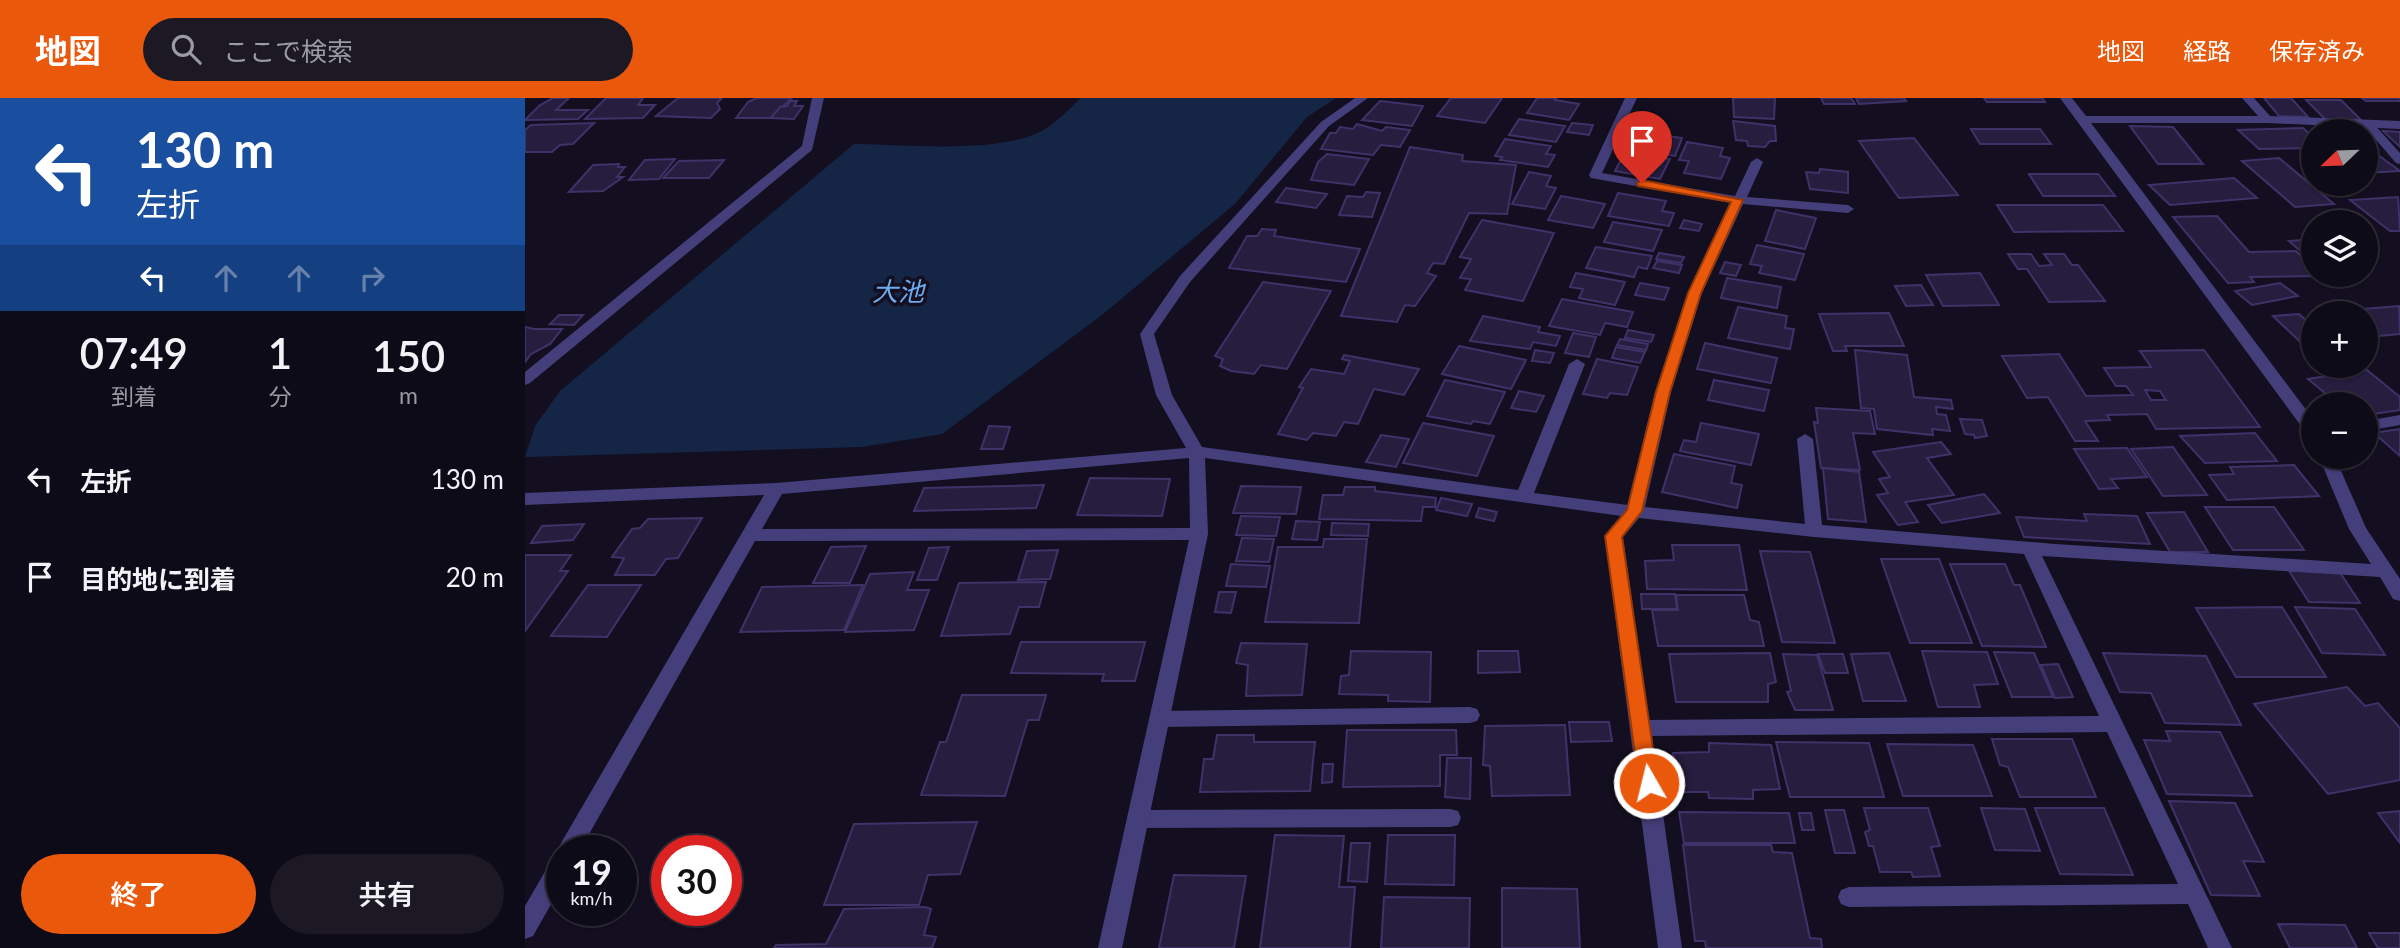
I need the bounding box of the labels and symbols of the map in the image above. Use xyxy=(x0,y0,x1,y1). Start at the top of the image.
pin xyxy=(1612,111,1672,183)
north arrow xyxy=(2301,119,2378,196)
water label: 大池 xyxy=(872,275,927,307)
position arrow xyxy=(1612,746,1686,820)
speed limit sign: 30 xyxy=(651,835,742,926)

